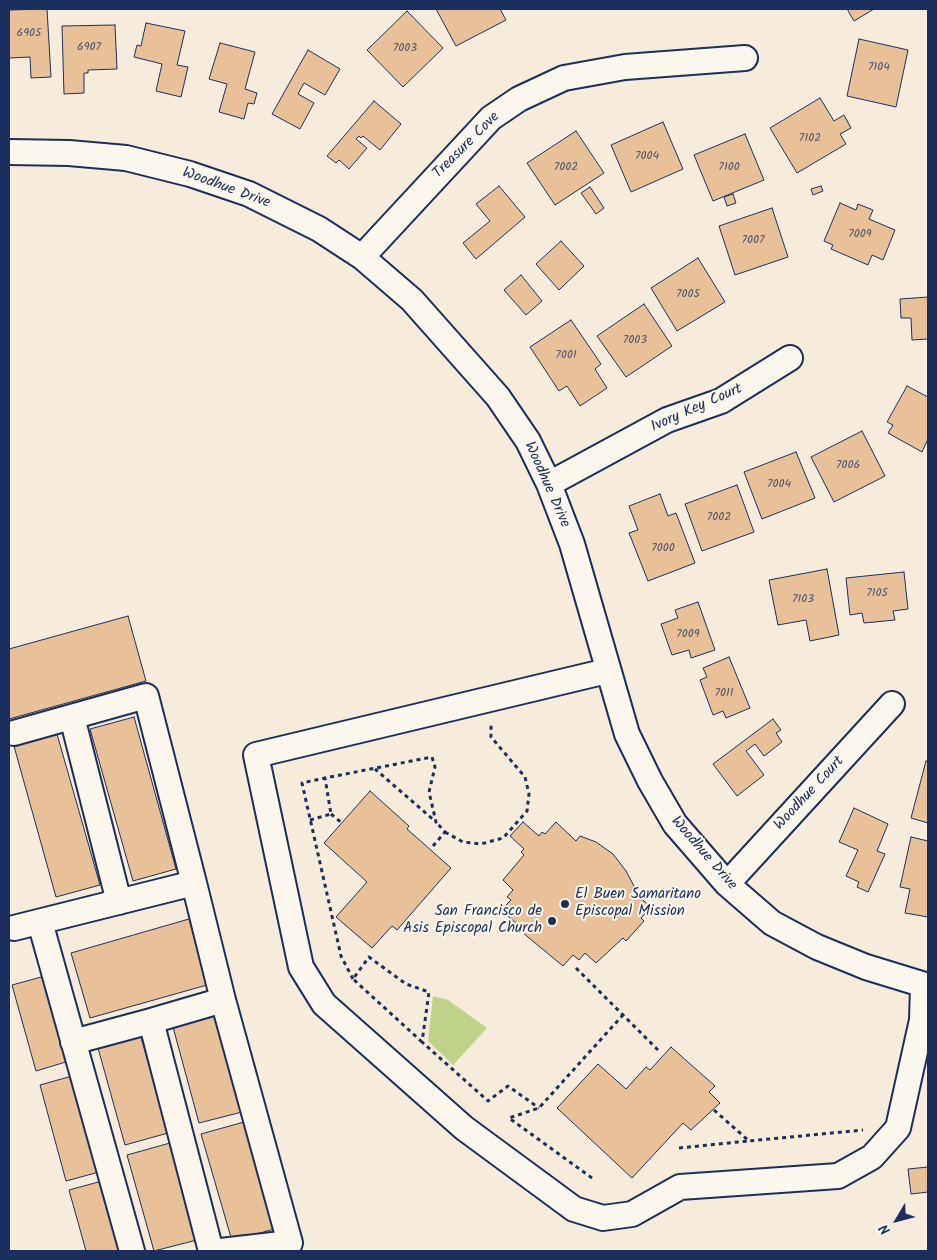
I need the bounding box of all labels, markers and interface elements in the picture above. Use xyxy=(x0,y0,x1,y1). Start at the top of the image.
house number: 6905 xyxy=(17,27,41,41)
house number: 6907 xyxy=(77,41,101,55)
house number: 7003 xyxy=(393,42,417,56)
house number: 7104 xyxy=(868,61,890,75)
street label: Treasure Cove xyxy=(430,109,504,183)
house number: 7102 xyxy=(799,132,821,146)
house number: 7004 xyxy=(635,150,659,164)
house number: 7002 xyxy=(554,161,578,175)
house number: 7100 xyxy=(718,161,740,175)
street label: Woodhue Drive xyxy=(180,165,272,213)
house number: 7009 xyxy=(848,228,872,242)
house number: 7007 xyxy=(741,234,765,248)
house number: 7005 xyxy=(676,288,700,302)
house number: 7003 xyxy=(623,334,647,348)
house number: 7001 xyxy=(555,349,577,363)
street label: Ivory Key Court xyxy=(648,381,746,437)
street label: Woodhue Drive xyxy=(519,439,573,531)
house number: 7006 xyxy=(836,459,860,473)
house number: 7004 xyxy=(767,478,791,492)
house number: 7002 xyxy=(707,511,731,525)
house number: 7000 xyxy=(651,542,675,556)
house number: 7105 xyxy=(866,587,888,601)
house number: 7103 xyxy=(792,593,814,607)
house number: 7009 xyxy=(676,628,700,642)
house number: 7011 xyxy=(714,687,734,701)
street label: Woodhue Court xyxy=(771,753,849,835)
street label: Woodhue Drive xyxy=(666,813,740,895)
place label: El Buen Samaritano Episcopal Mission xyxy=(575,886,701,921)
marker: El Buen Samaritano Episcopal Mission xyxy=(559,898,571,910)
place label: San Francisco de Asis Episcopal Church xyxy=(403,903,542,938)
marker: San Francisco de Asis Episcopal Church xyxy=(546,915,558,927)
north arrow xyxy=(872,1195,922,1245)
text: N xyxy=(874,1219,896,1239)

